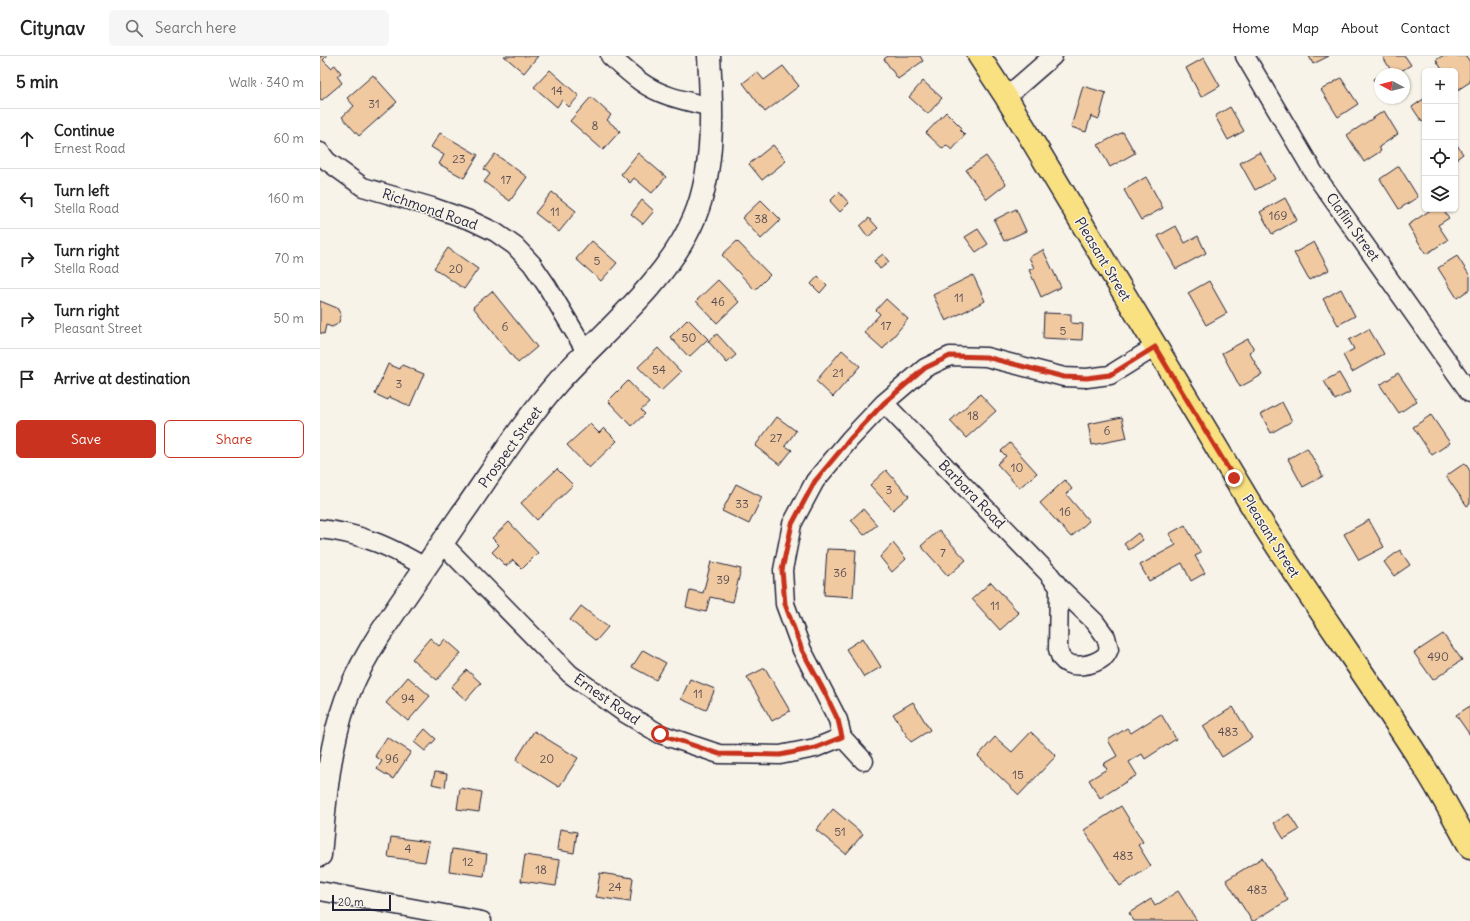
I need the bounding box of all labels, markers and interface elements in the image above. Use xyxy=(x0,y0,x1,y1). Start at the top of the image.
search box xyxy=(109,10,389,46)
text: Citynav xyxy=(20,16,85,40)
icon: search xyxy=(123,17,145,39)
text: Search here xyxy=(155,18,236,37)
text: Home xyxy=(1232,19,1270,37)
text: Map xyxy=(1292,19,1319,37)
text: About xyxy=(1341,19,1379,37)
text: Contact xyxy=(1401,19,1450,37)
north arrow xyxy=(1374,68,1410,104)
map controls xyxy=(1422,68,1458,212)
button: + xyxy=(1422,68,1458,104)
text: 5 min xyxy=(16,71,58,93)
text: Walk · 340 m xyxy=(229,74,304,91)
house number: 14 xyxy=(551,83,563,98)
house number: 31 xyxy=(368,96,380,111)
button: − xyxy=(1422,104,1458,140)
house number: 8 xyxy=(592,118,599,133)
text: Continue xyxy=(54,121,115,140)
icon: ahead xyxy=(16,128,38,150)
text: 60 m xyxy=(273,130,304,147)
text: Ernest Road xyxy=(54,140,125,157)
button: locate xyxy=(1422,140,1458,176)
house number: 23 xyxy=(452,151,466,166)
house number: 17 xyxy=(501,172,511,187)
button: layers xyxy=(1422,176,1458,212)
text: Turn left xyxy=(54,181,109,200)
street label: Richmond Road xyxy=(380,184,480,234)
icon: left xyxy=(16,188,38,210)
street label: Claflin Street xyxy=(1322,189,1384,265)
text: 160 m xyxy=(268,190,304,207)
text: Stella Road xyxy=(54,200,119,217)
house number: 11 xyxy=(550,204,560,219)
house number: 169 xyxy=(1269,208,1287,223)
house number: 38 xyxy=(754,211,768,226)
street label: Pleasant Street xyxy=(1071,214,1135,305)
text: Turn right xyxy=(54,241,119,260)
icon: right xyxy=(16,248,38,270)
text: 70 m xyxy=(275,250,304,267)
house number: 5 xyxy=(594,253,601,268)
text: Stella Road xyxy=(54,260,119,277)
house number: 20 xyxy=(449,261,463,276)
house number: 11 xyxy=(954,290,964,305)
house number: 46 xyxy=(711,294,725,309)
text: Turn right xyxy=(54,301,119,320)
icon: right xyxy=(16,308,38,330)
text: 50 m xyxy=(273,310,304,327)
house number: 17 xyxy=(881,318,891,333)
house number: 6 xyxy=(502,319,509,334)
text: Pleasant Street xyxy=(54,320,142,337)
house number: 5 xyxy=(1060,323,1067,338)
house number: 50 xyxy=(682,330,697,345)
house number: 54 xyxy=(652,362,666,377)
house number: 21 xyxy=(832,365,844,380)
icon: arrive xyxy=(16,368,38,390)
text: Arrive at destination xyxy=(54,369,190,388)
house number: 3 xyxy=(396,376,403,391)
street label: Prospect Street xyxy=(474,403,546,491)
house number: 18 xyxy=(967,408,979,423)
button: Save xyxy=(16,420,156,458)
button: Share xyxy=(164,420,304,458)
house number: 6 xyxy=(1104,423,1111,438)
house number: 27 xyxy=(770,430,782,445)
street label: Barbara Road xyxy=(935,456,1009,532)
house number: 10 xyxy=(1011,460,1023,475)
route end xyxy=(1225,469,1243,487)
house number: 3 xyxy=(886,482,893,497)
street label: Pleasant Street xyxy=(1238,491,1304,581)
house number: 33 xyxy=(735,496,749,511)
house number: 16 xyxy=(1059,504,1071,519)
house number: 7 xyxy=(940,545,946,560)
house number: 36 xyxy=(833,565,847,580)
house number: 39 xyxy=(716,572,730,587)
house number: 11 xyxy=(990,598,1000,613)
house number: 490 xyxy=(1427,649,1449,664)
street label: Ernest Road xyxy=(570,670,644,728)
house number: 11 xyxy=(693,686,703,701)
house number: 94 xyxy=(401,691,415,706)
house number: 483 xyxy=(1218,724,1239,739)
route start xyxy=(651,725,669,743)
house number: 96 xyxy=(385,751,399,766)
house number: 20 xyxy=(540,751,554,766)
house number: 15 xyxy=(1012,767,1024,782)
house number: 51 xyxy=(834,824,846,839)
house number: 4 xyxy=(405,841,412,856)
house number: 483 xyxy=(1113,848,1134,863)
house number: 12 xyxy=(462,854,474,869)
house number: 18 xyxy=(535,862,547,877)
house number: 24 xyxy=(608,879,622,894)
house number: 483 xyxy=(1247,882,1268,897)
scale bar xyxy=(332,893,391,912)
text: 20 m xyxy=(338,895,364,909)

